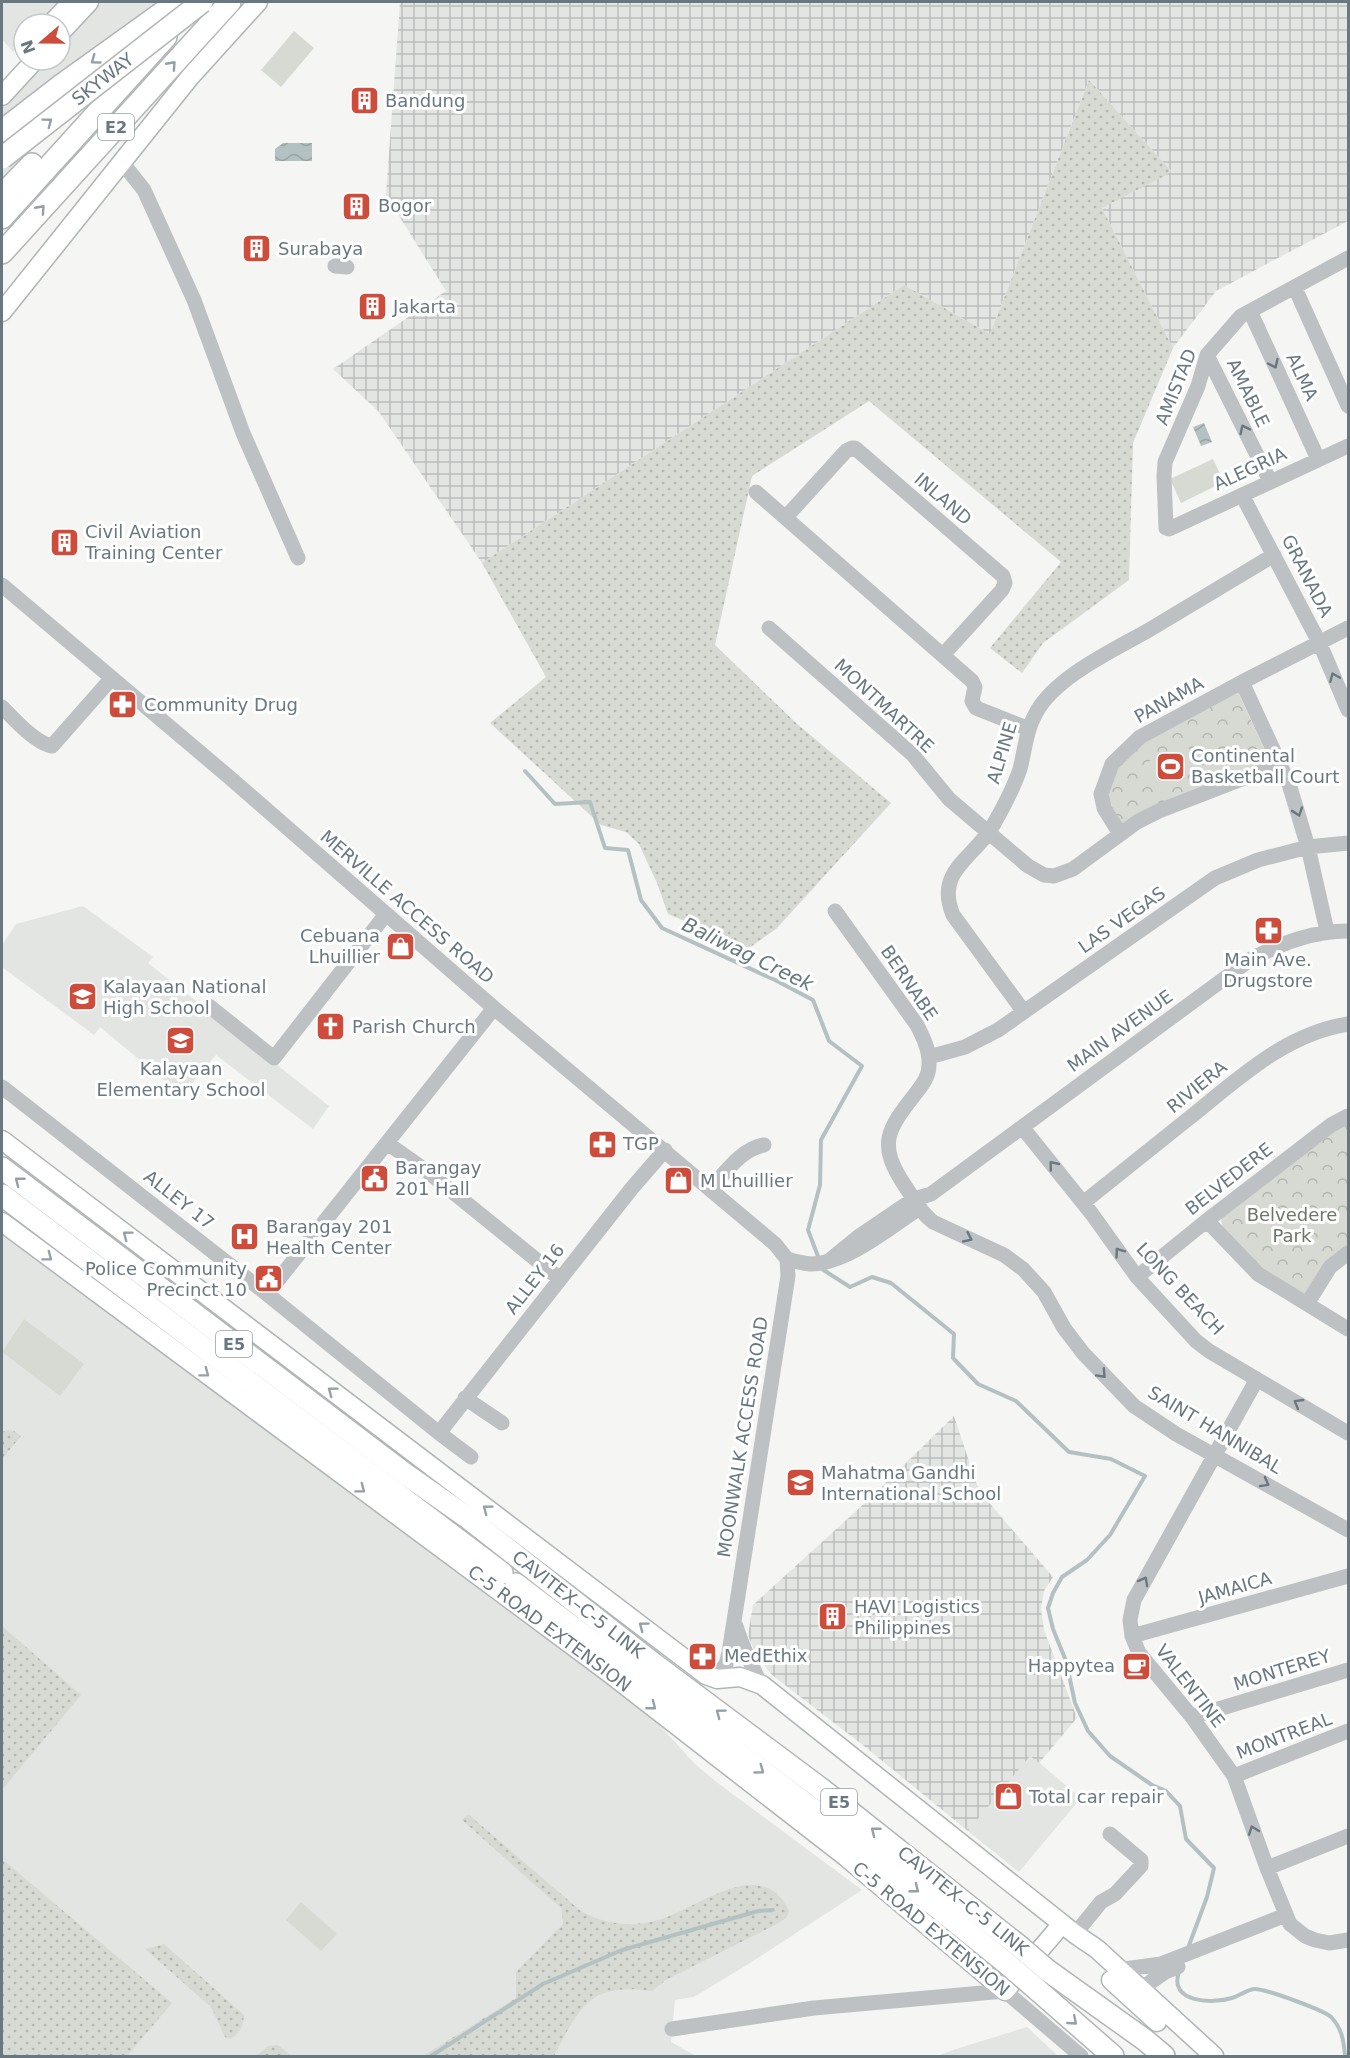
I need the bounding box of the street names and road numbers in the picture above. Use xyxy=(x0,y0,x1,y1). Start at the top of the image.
street label: SKYWAY xyxy=(68,48,138,109)
road number: E2 xyxy=(98,114,134,140)
street label: AMISTAD xyxy=(1151,346,1200,428)
street label: ALMA xyxy=(1282,350,1323,405)
street label: AMABLE xyxy=(1223,355,1274,431)
street label: ALEGRIA xyxy=(1210,442,1290,495)
street label: INLAND xyxy=(910,468,976,529)
street label: GRANADA xyxy=(1278,531,1337,621)
street label: MONTMARTRE xyxy=(830,654,938,757)
street label: PANAMA xyxy=(1131,672,1208,727)
street label: ALPINE xyxy=(982,719,1021,786)
street label: MERVILLE ACCESS ROAD xyxy=(316,826,498,988)
street label: LAS VEGAS xyxy=(1074,882,1169,957)
street label: BERNABE xyxy=(877,941,942,1024)
street label: MAIN AVENUE xyxy=(1063,985,1177,1076)
street label: RIVIERA xyxy=(1163,1056,1231,1117)
street label: BELVEDERE xyxy=(1181,1138,1276,1219)
street label: ALLEY 17 xyxy=(140,1166,219,1234)
street label: LONG BEACH xyxy=(1132,1238,1228,1339)
street label: ALLEY 16 xyxy=(501,1239,569,1318)
street label: MOONWALK ACCESS ROAD xyxy=(713,1315,772,1559)
road number: E5 xyxy=(216,1331,252,1357)
street label: SAINT HANNIBAL xyxy=(1145,1381,1286,1478)
street label: CAVITEX–C-5 LINK xyxy=(508,1546,650,1663)
street label: C-5 ROAD EXTENSION xyxy=(464,1561,636,1696)
street label: JAMAICA xyxy=(1195,1567,1275,1608)
street label: VALENTINE xyxy=(1151,1640,1229,1731)
street label: MONTEREY xyxy=(1231,1645,1334,1694)
street label: MONTREAL xyxy=(1233,1708,1334,1763)
road number: E5 xyxy=(821,1789,857,1815)
street label: CAVITEX–C-5 LINK xyxy=(894,1842,1034,1960)
street label: C-5 ROAD EXTENSION xyxy=(849,1857,1014,2000)

